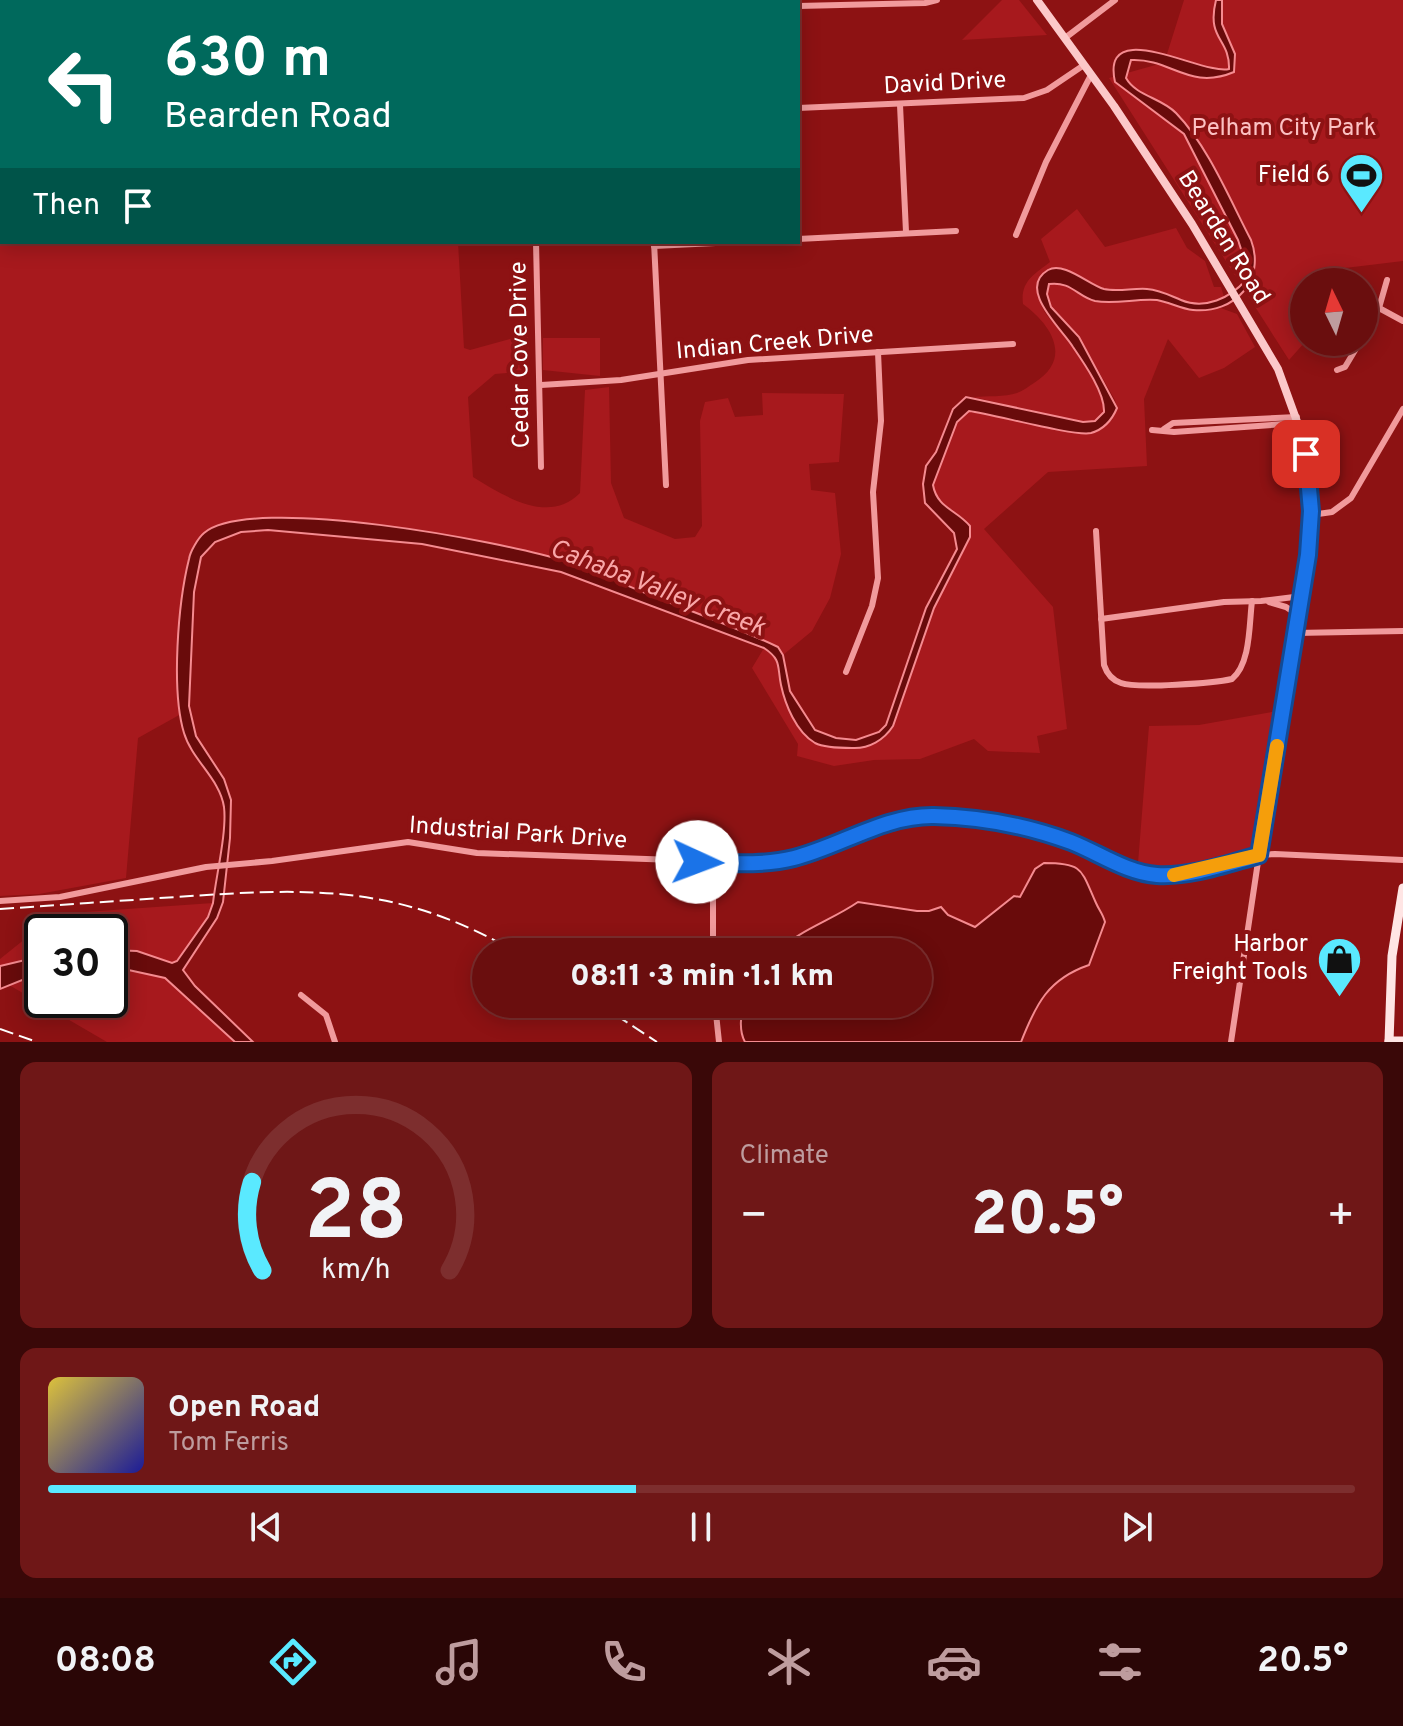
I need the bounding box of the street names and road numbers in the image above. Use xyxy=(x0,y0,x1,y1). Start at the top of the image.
street label: David Drive xyxy=(883,66,1007,102)
street label: Bearden Road xyxy=(1170,166,1276,310)
street label: Cedar Cove Drive xyxy=(504,261,538,449)
street label: Indian Creek Drive xyxy=(675,320,875,368)
street label: Industrial Park Drive xyxy=(408,811,628,857)

